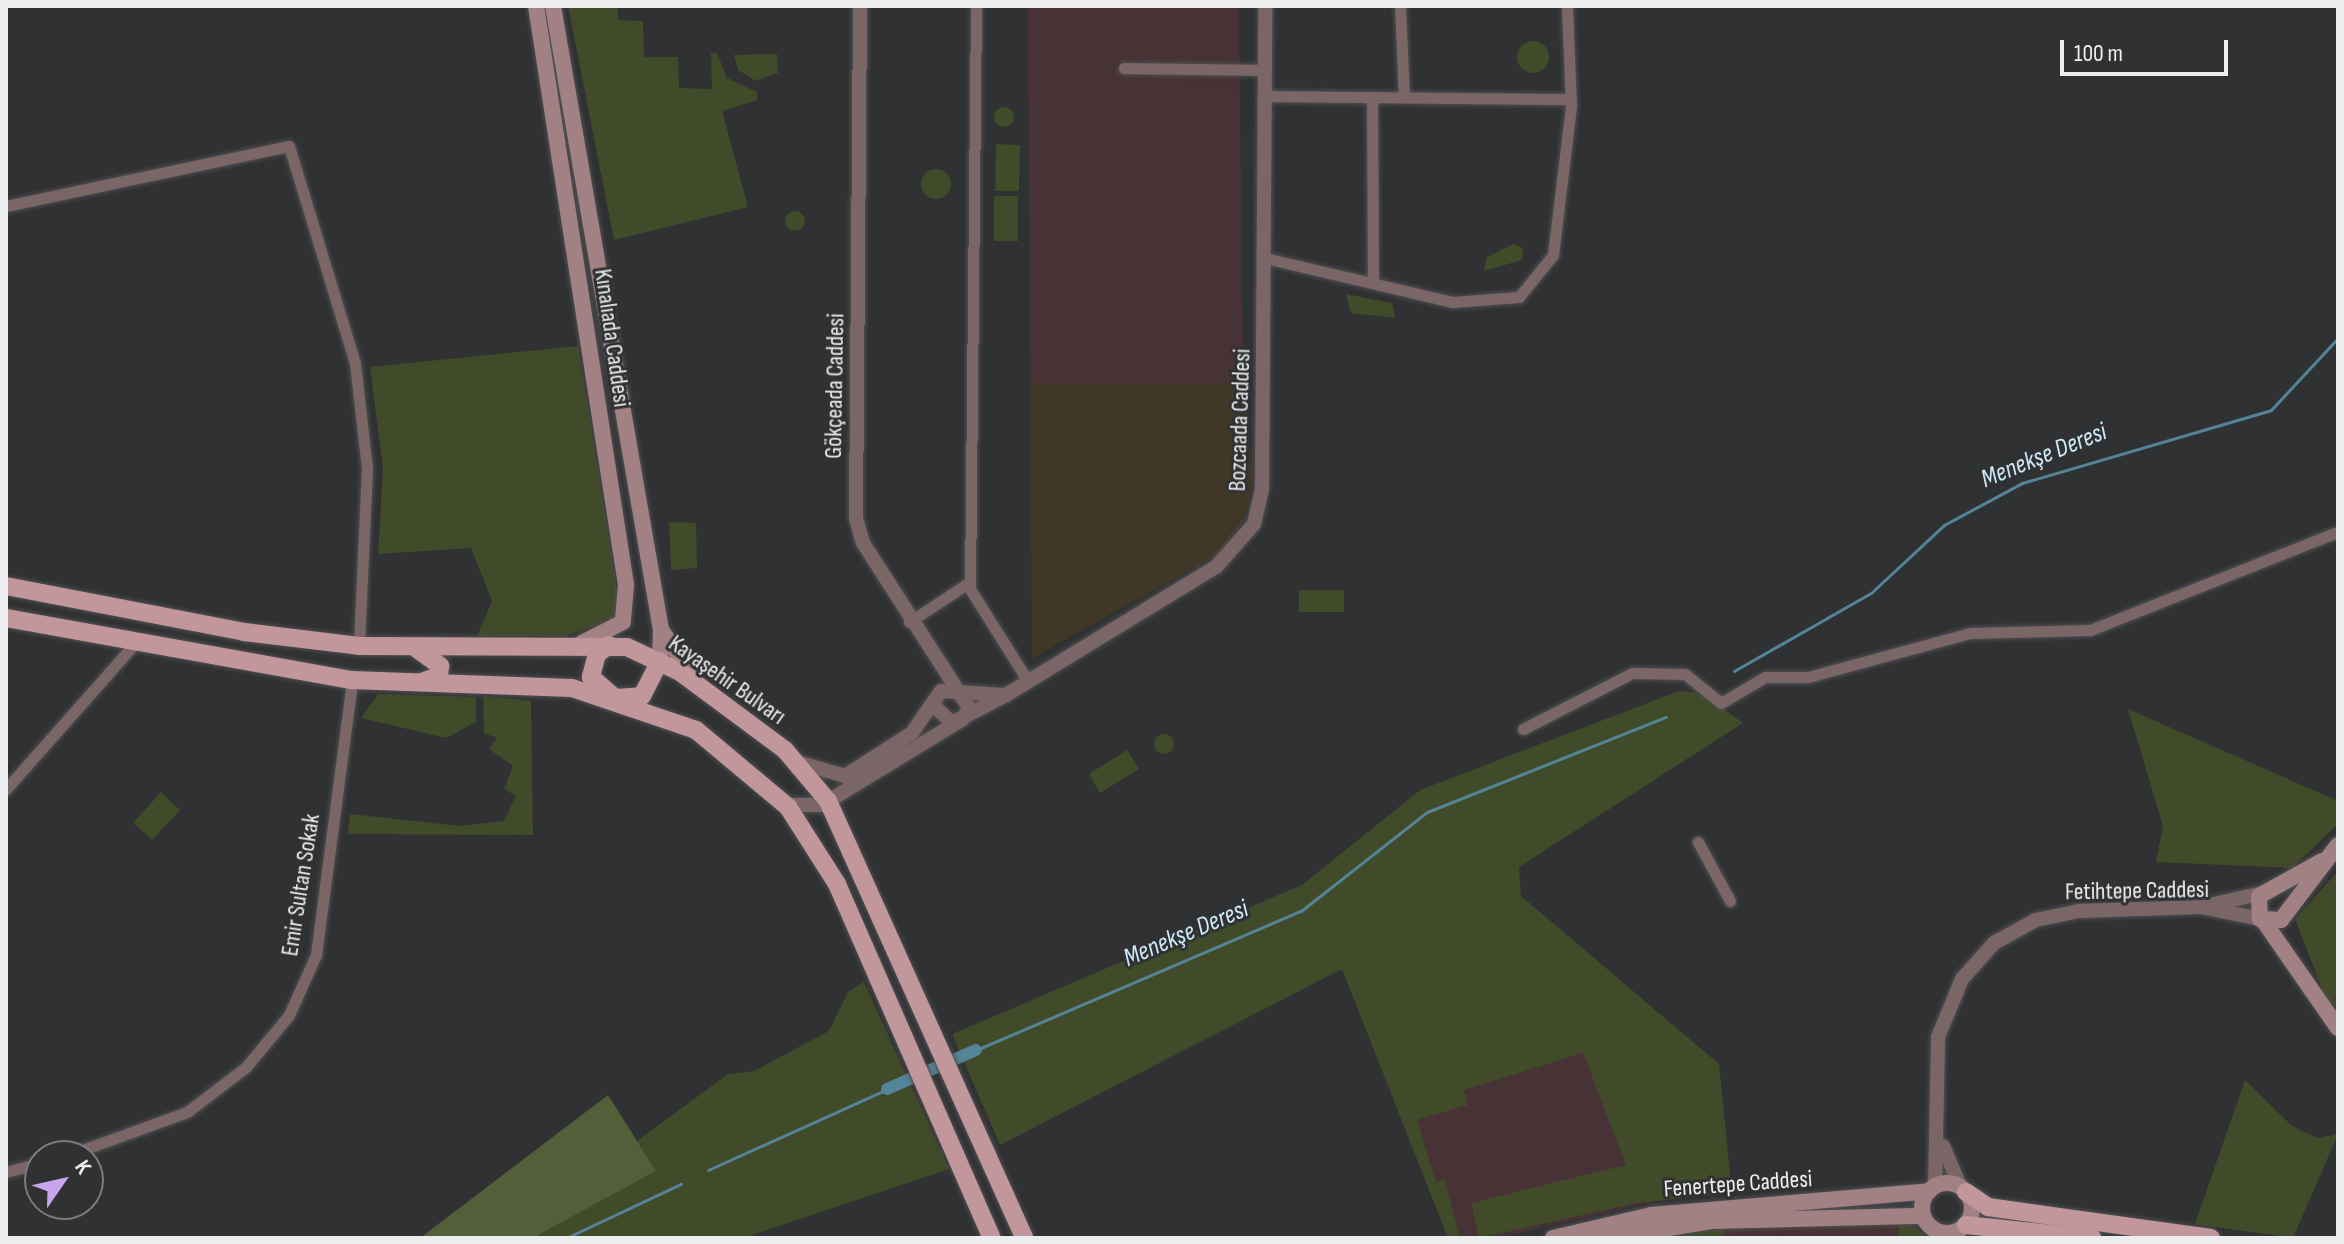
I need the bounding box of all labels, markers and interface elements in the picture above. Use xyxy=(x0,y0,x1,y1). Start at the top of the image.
scale bar xyxy=(2064,24,2232,74)
text: 100 m xyxy=(2074,39,2123,68)
street label: Kınalıada Caddesi xyxy=(588,267,636,409)
street label: Gökçeada Caddesi xyxy=(819,313,851,459)
street label: Bozcaada Caddesi xyxy=(1223,348,1257,492)
water label: Menekşe Deresi xyxy=(1977,417,2111,495)
street label: Kayaşehir Bulvarı xyxy=(663,629,791,731)
street label: Emir Sultan Sokak xyxy=(276,812,326,958)
street label: Fetihtepe Caddesi xyxy=(2065,875,2209,907)
water label: Menekşe Deresi xyxy=(1119,894,1253,974)
north arrow xyxy=(24,1140,104,1220)
text: K xyxy=(68,1155,97,1179)
street label: Fenertepe Caddesi xyxy=(1663,1164,1813,1204)

